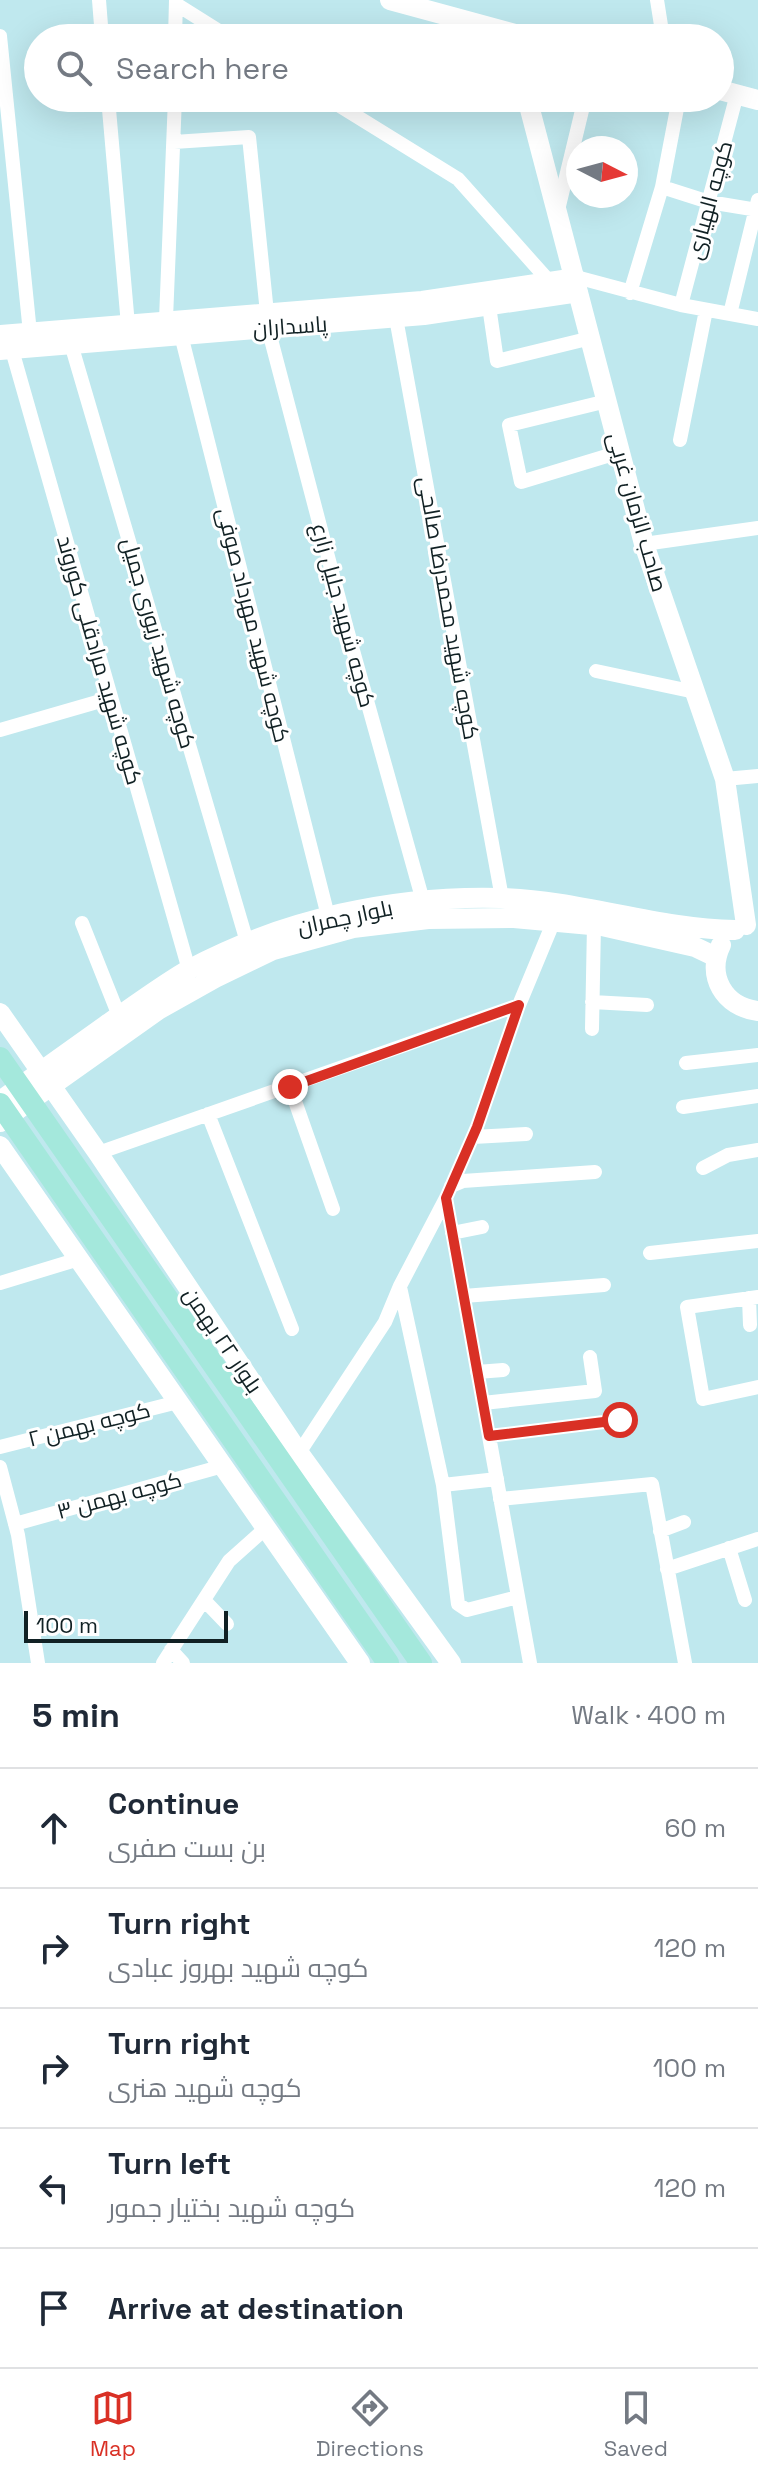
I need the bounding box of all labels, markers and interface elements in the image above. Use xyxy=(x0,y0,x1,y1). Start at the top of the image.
search box xyxy=(24,24,734,112)
icon: search xyxy=(52,46,96,90)
text: Search here xyxy=(116,49,289,88)
north arrow xyxy=(566,136,638,208)
street label: کوچه الهیاری xyxy=(680,137,739,263)
street label: پاسداران xyxy=(252,309,328,344)
street label: صاحب الزمان غربی xyxy=(602,429,674,595)
street label: کوچه شهید محمدرضا صالحی xyxy=(411,474,486,742)
street label: کوچه شهید مهرداد صوفی xyxy=(210,505,297,746)
street label: کوچه شهید جلیل زارع xyxy=(305,520,382,711)
street label: کوچه شهید مرادقلی کوروند xyxy=(50,532,149,788)
street label: کوچه شهید زیوری جمیل xyxy=(115,534,203,752)
street label: بلوار چمران xyxy=(295,893,396,942)
route end xyxy=(272,1069,308,1105)
street label: بلوار ۲۲ بهمن xyxy=(177,1282,269,1398)
street label: کوچه بهمن ۲ xyxy=(25,1395,153,1454)
route start xyxy=(602,1402,638,1438)
street label: کوچه بهمن ۳ xyxy=(53,1465,185,1526)
scale bar xyxy=(24,1607,228,1643)
text: 100 m xyxy=(36,1611,98,1639)
text: 5 min xyxy=(32,1694,120,1737)
text: Walk · 400 m xyxy=(571,1698,726,1732)
text: Continue xyxy=(108,1784,239,1823)
icon: ahead xyxy=(32,1806,76,1850)
text: 60 m xyxy=(664,1811,726,1845)
text: بن بست صفری xyxy=(108,1831,266,1865)
text: Turn right xyxy=(108,1904,251,1943)
icon: right xyxy=(32,1926,76,1970)
text: 120 m xyxy=(654,1931,726,1965)
text: کوچه شهید بهروز عبادی xyxy=(108,1951,368,1985)
text: Turn right xyxy=(108,2024,251,2063)
icon: right xyxy=(32,2046,76,2090)
text: 100 m xyxy=(653,2051,726,2085)
text: کوچه شهید هنری xyxy=(108,2071,302,2105)
text: Turn left xyxy=(108,2144,231,2183)
icon: left xyxy=(32,2166,76,2210)
text: 120 m xyxy=(654,2171,726,2205)
text: کوچه شهید بختیار جمور xyxy=(108,2191,355,2225)
icon: arrive xyxy=(32,2286,76,2330)
text: Arrive at destination xyxy=(108,2289,404,2328)
tab: Map xyxy=(90,2386,136,2462)
tab: Directions xyxy=(316,2386,424,2462)
tab: Saved xyxy=(604,2386,668,2462)

